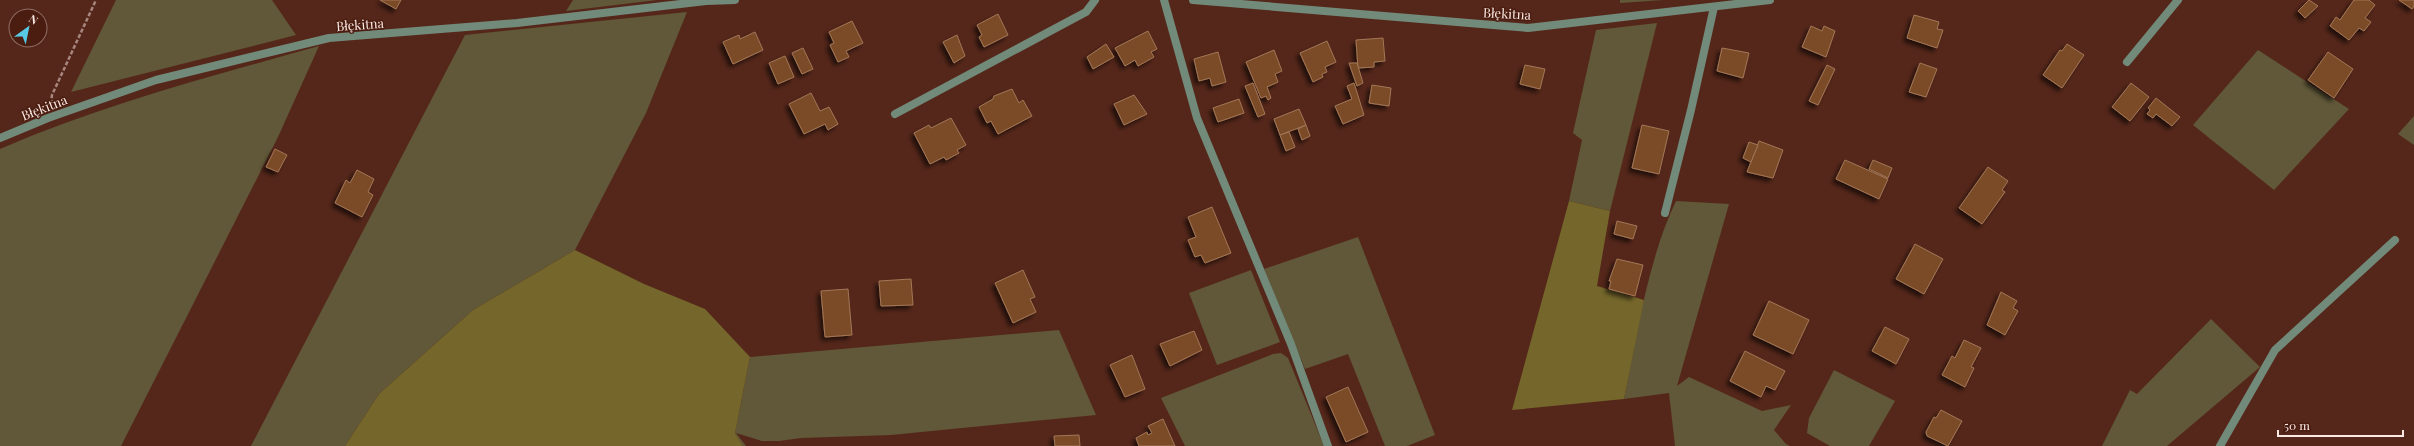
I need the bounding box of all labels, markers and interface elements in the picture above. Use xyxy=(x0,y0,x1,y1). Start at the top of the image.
street label: Błękitna xyxy=(1483,3,1532,23)
north arrow xyxy=(8,8,48,48)
text: N xyxy=(26,11,41,28)
street label: Błękitna xyxy=(335,14,385,34)
street label: Błękitna xyxy=(19,90,70,124)
scale bar xyxy=(2278,412,2403,438)
text: 50 m xyxy=(2284,417,2310,433)

